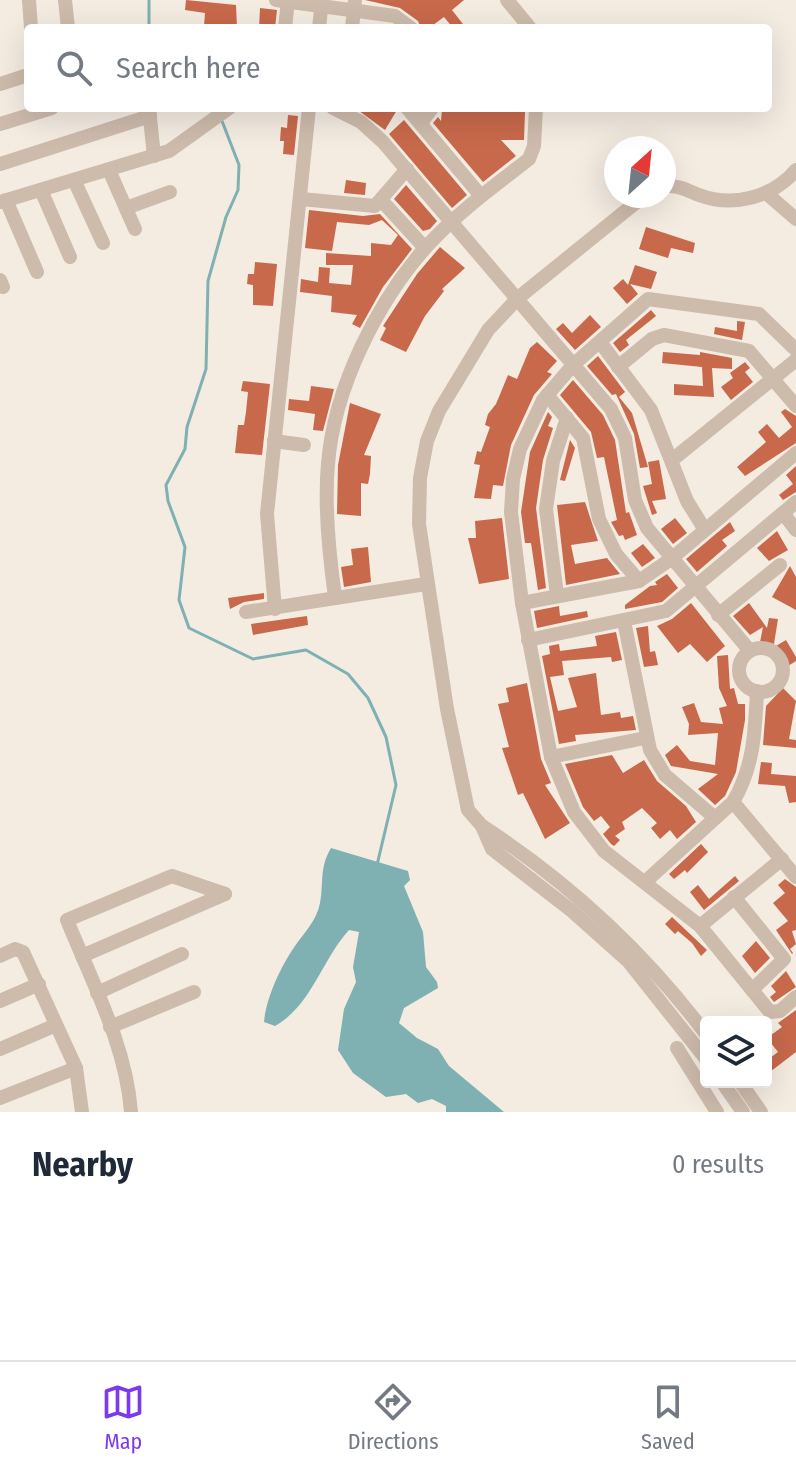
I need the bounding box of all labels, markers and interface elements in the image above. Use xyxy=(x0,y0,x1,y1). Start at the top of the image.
search box xyxy=(24,24,772,112)
icon: search xyxy=(52,46,96,90)
text: Search here xyxy=(116,50,261,86)
north arrow xyxy=(604,136,676,208)
map controls xyxy=(700,1016,772,1088)
button: layers xyxy=(700,1016,772,1088)
text: Nearby xyxy=(32,1144,133,1185)
text: 0 results xyxy=(672,1149,764,1180)
tab: Map xyxy=(101,1380,145,1455)
tab: Directions xyxy=(348,1380,439,1455)
tab: Saved xyxy=(641,1380,695,1455)

